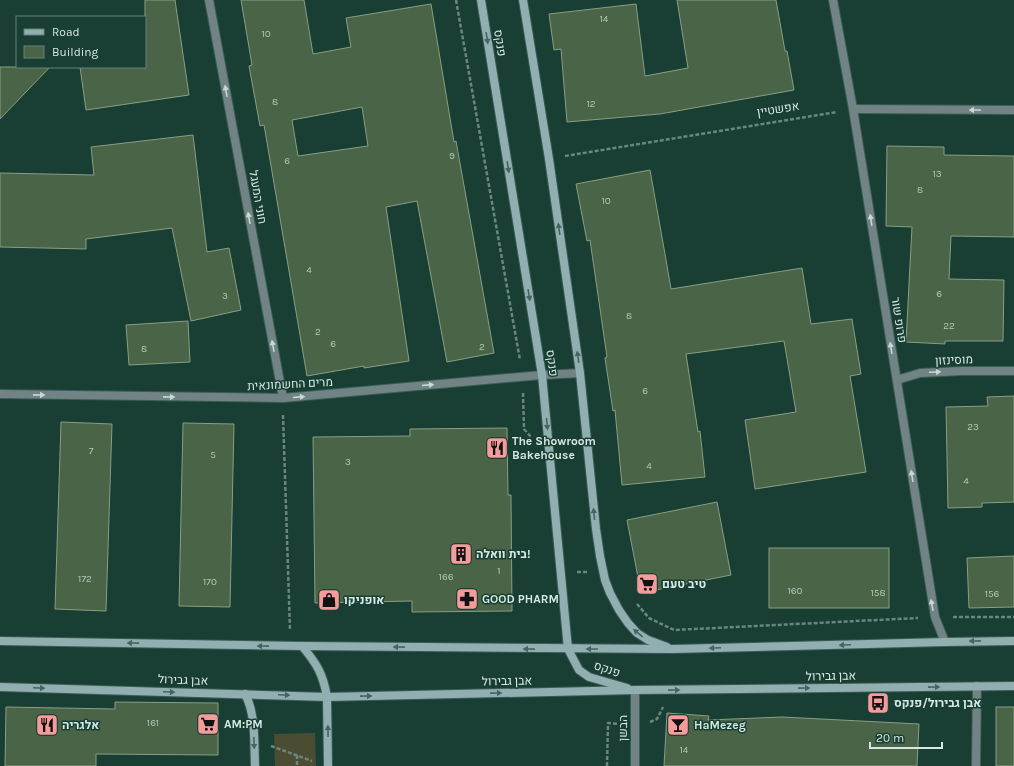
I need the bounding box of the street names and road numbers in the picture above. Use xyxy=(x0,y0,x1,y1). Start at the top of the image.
street label: פנקס xyxy=(491,29,509,57)
street label: אפשטיין xyxy=(756,99,801,119)
street label: חוני המעגל xyxy=(246,169,270,225)
street label: פרופ שור xyxy=(888,296,910,344)
street label: פנקס xyxy=(543,349,561,377)
street label: מוסינזון xyxy=(935,352,973,368)
street label: מרים החשמונאית xyxy=(247,375,333,393)
street label: פנקס xyxy=(592,658,622,680)
street label: אבן גבירול xyxy=(806,669,857,683)
street label: אבן גבירול xyxy=(158,672,209,688)
street label: אבן גבירול xyxy=(482,674,533,688)
street label: הבשן xyxy=(616,715,630,741)

